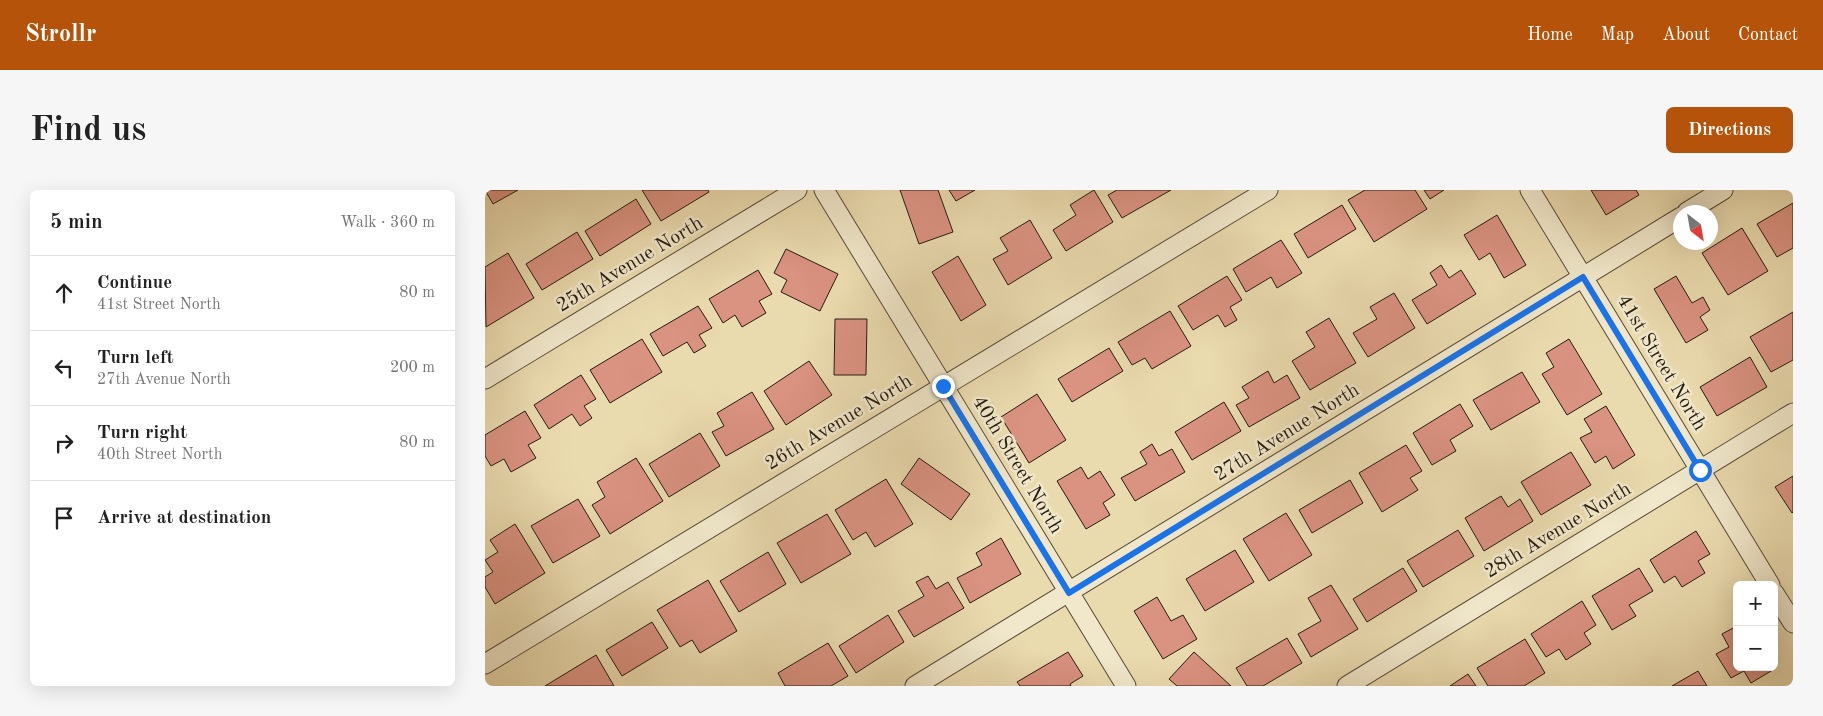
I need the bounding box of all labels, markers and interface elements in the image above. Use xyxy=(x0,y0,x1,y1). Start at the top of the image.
text: Strollr xyxy=(25,23,96,47)
text: Home xyxy=(1527,26,1573,44)
text: Map xyxy=(1601,26,1634,44)
text: About xyxy=(1662,26,1710,44)
text: Contact xyxy=(1738,26,1798,44)
button: Directions xyxy=(1666,107,1793,153)
text: Find us xyxy=(30,113,146,148)
north arrow xyxy=(1673,205,1718,250)
text: 5 min xyxy=(50,212,103,233)
street label: 25th Avenue North xyxy=(553,213,707,317)
text: Walk · 360 m xyxy=(340,215,435,231)
text: Continue xyxy=(97,274,172,293)
icon: ahead xyxy=(50,279,78,307)
text: 80 m xyxy=(399,285,435,301)
street label: 41st Street North xyxy=(1613,292,1709,434)
text: 41st Street North xyxy=(97,297,221,313)
text: Turn left xyxy=(97,349,174,368)
icon: left xyxy=(50,354,78,382)
text: 200 m xyxy=(390,360,435,376)
street label: 26th Avenue North xyxy=(762,371,916,475)
text: 27th Avenue North xyxy=(97,372,231,388)
route end xyxy=(932,375,955,398)
street label: 27th Avenue North xyxy=(1211,380,1363,486)
street label: 40th Street North xyxy=(968,393,1066,537)
text: Turn right xyxy=(97,424,187,443)
icon: right xyxy=(50,429,78,457)
text: 80 m xyxy=(399,435,435,451)
text: 40th Street North xyxy=(97,447,222,463)
route start xyxy=(1689,459,1712,482)
street label: 28th Avenue North xyxy=(1481,479,1635,583)
icon: arrive xyxy=(50,504,78,532)
text: Arrive at destination xyxy=(97,509,271,528)
map controls xyxy=(1733,581,1778,671)
button: + xyxy=(1733,581,1778,626)
button: − xyxy=(1733,626,1778,671)

